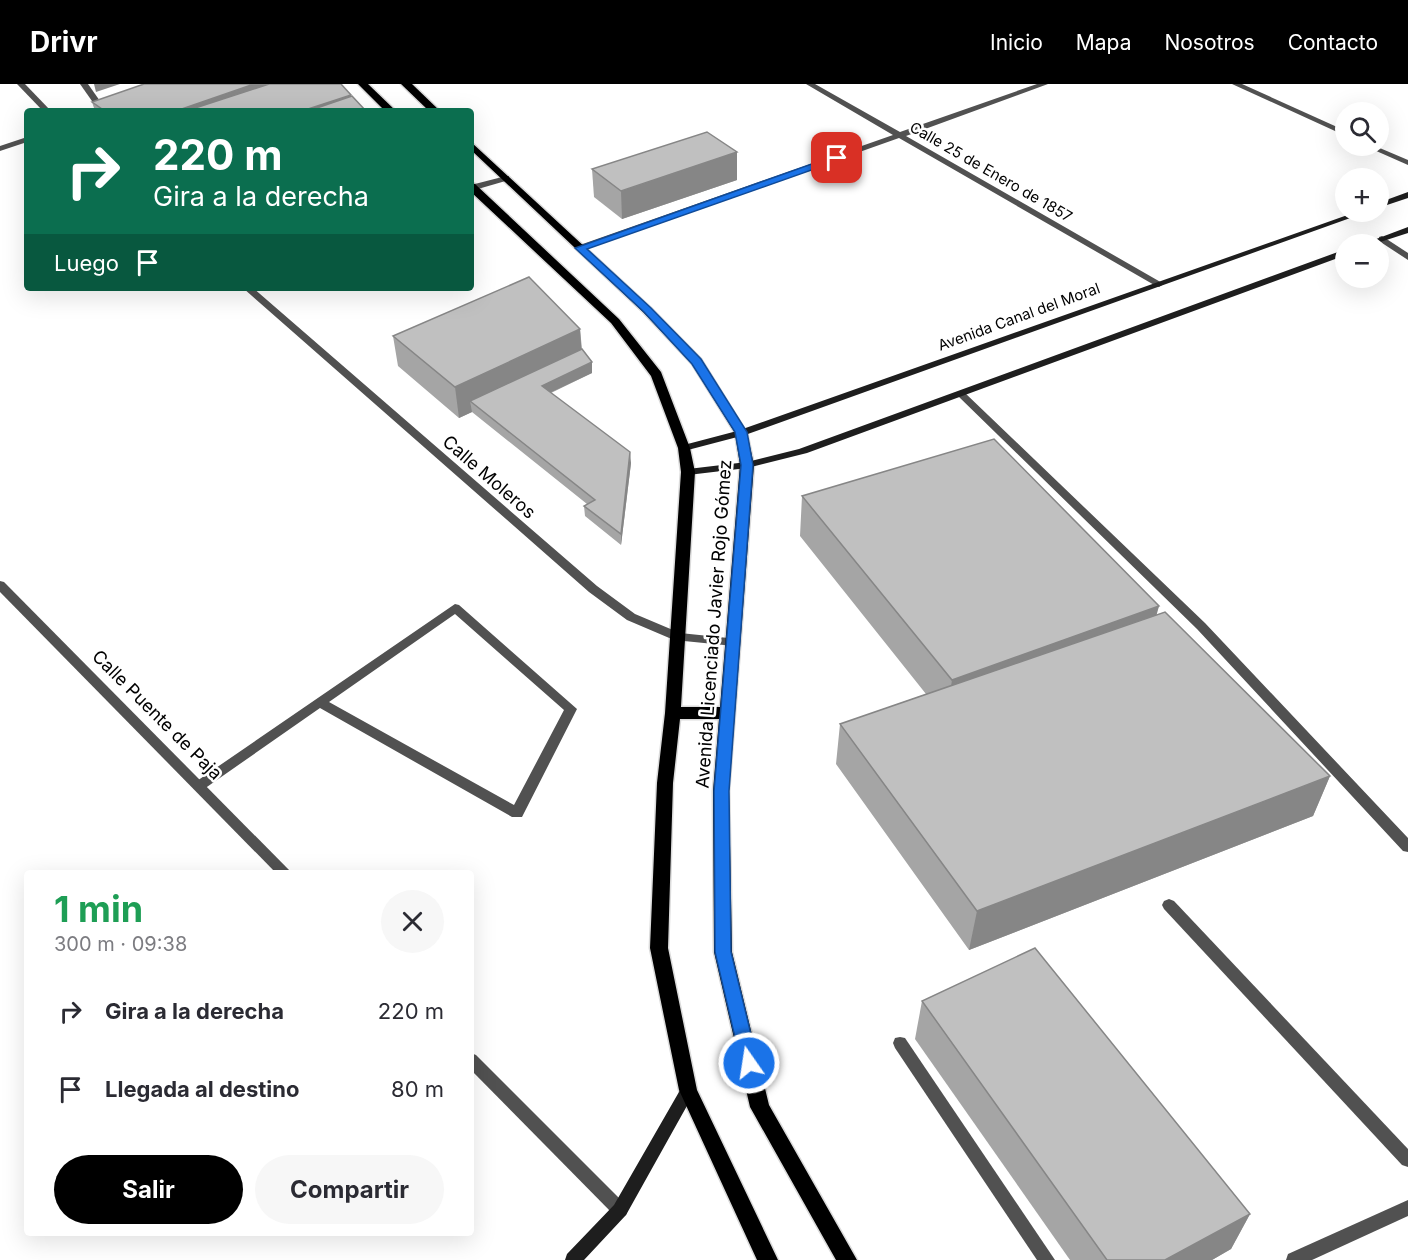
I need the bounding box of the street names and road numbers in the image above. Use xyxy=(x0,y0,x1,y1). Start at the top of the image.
street label: Calle 25 de Enero de 1857 xyxy=(907,117,1076,226)
street label: Avenida Canal del Moral xyxy=(935,278,1102,355)
street label: Calle Moleros xyxy=(439,431,540,523)
street label: Avenida Licenciado Javier Rojo Gómez xyxy=(692,459,735,789)
street label: Calle Puente de Paja xyxy=(88,645,227,784)

